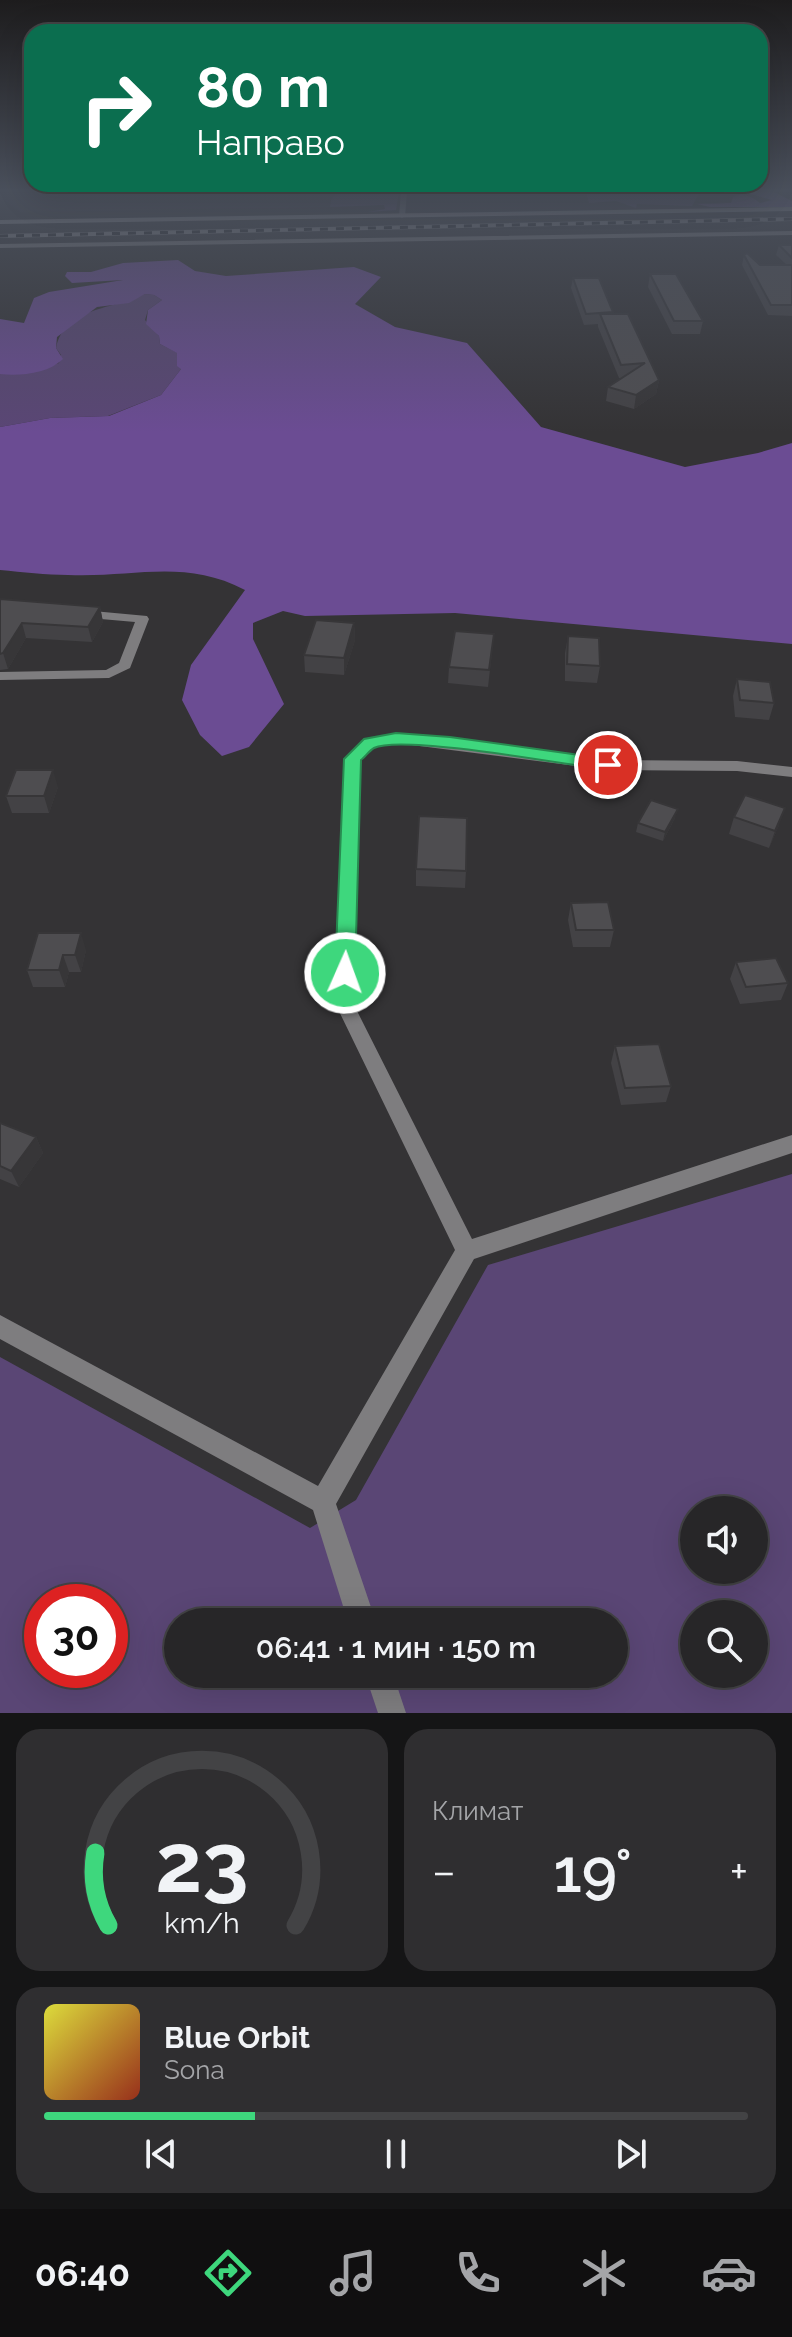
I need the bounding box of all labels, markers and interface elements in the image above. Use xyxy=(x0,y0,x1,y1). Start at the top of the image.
text: 80 m xyxy=(196,54,330,120)
icon: right xyxy=(64,56,168,160)
text: Направо xyxy=(196,121,345,163)
pin xyxy=(574,731,642,799)
icon: arrive xyxy=(586,743,630,787)
position arrow xyxy=(303,931,387,1015)
map controls xyxy=(680,1496,768,1688)
button: sound xyxy=(680,1496,768,1584)
speed limit sign: 30 xyxy=(24,1584,128,1688)
button: search xyxy=(680,1600,768,1688)
text: 06:41 · 1 мин · 150 m xyxy=(256,1630,536,1665)
text: Климат xyxy=(432,1796,523,1826)
text: 23 xyxy=(155,1814,249,1911)
text: 19° xyxy=(553,1836,632,1906)
text: − xyxy=(432,1846,456,1897)
text: + xyxy=(730,1846,748,1897)
text: km/h xyxy=(164,1906,240,1940)
text: Blue Orbit xyxy=(164,2020,310,2055)
text: Sona xyxy=(164,2055,225,2085)
icon: previous xyxy=(139,2132,183,2176)
icon: pause xyxy=(374,2132,418,2176)
icon: next xyxy=(609,2132,653,2176)
icon: directions xyxy=(200,2245,256,2301)
icon: music xyxy=(325,2245,381,2301)
icon: phone xyxy=(450,2245,506,2301)
icon: climate xyxy=(576,2245,632,2301)
icon: car xyxy=(701,2245,757,2301)
text: 06:40 xyxy=(35,2252,130,2294)

